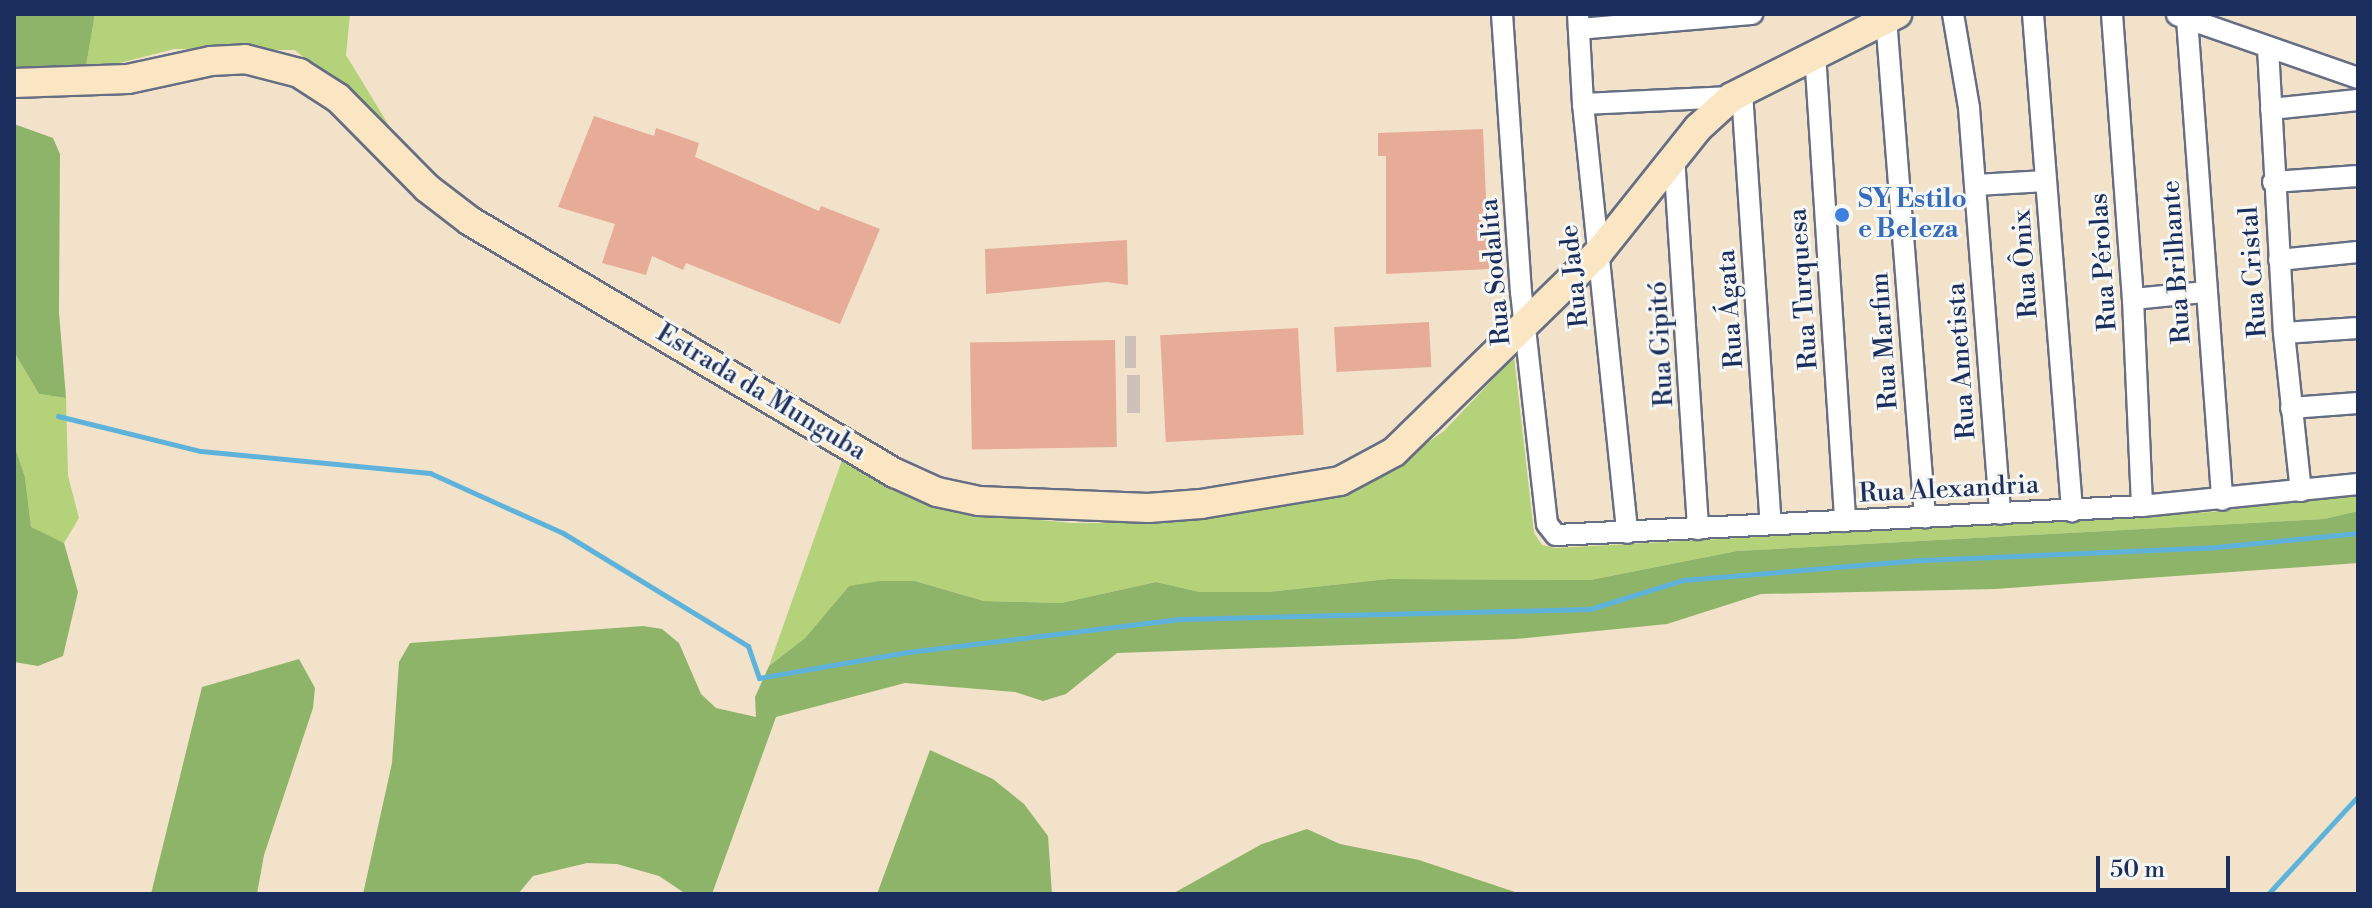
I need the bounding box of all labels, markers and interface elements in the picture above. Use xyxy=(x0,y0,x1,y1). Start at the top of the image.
street label: Rua Brilhante xyxy=(2156,179,2198,345)
place label: SY Estilo e Beleza xyxy=(1858,184,1967,246)
street label: Rua Pérolas xyxy=(2084,192,2124,332)
street label: Rua Sodalita xyxy=(1474,197,1518,347)
street label: Rua Cristal xyxy=(2234,205,2274,339)
marker: SY Estilo e Beleza xyxy=(1833,206,1851,224)
street label: Rua Turquesa xyxy=(1783,207,1825,371)
street label: Rua Ônix xyxy=(2007,209,2045,319)
street label: Rua Jade xyxy=(1554,223,1596,329)
street label: Rua Ágata xyxy=(1711,248,1751,370)
street label: Rua Marfim xyxy=(1865,271,1905,411)
street label: Rua Gipitó xyxy=(1643,280,1681,408)
street label: Rua Ametista xyxy=(1941,282,1983,440)
street label: Estrada da Munguba xyxy=(650,318,872,468)
street label: Rua Alexandria xyxy=(1858,470,2040,510)
scale bar xyxy=(2100,840,2234,890)
text: 50 m xyxy=(2110,855,2165,885)

